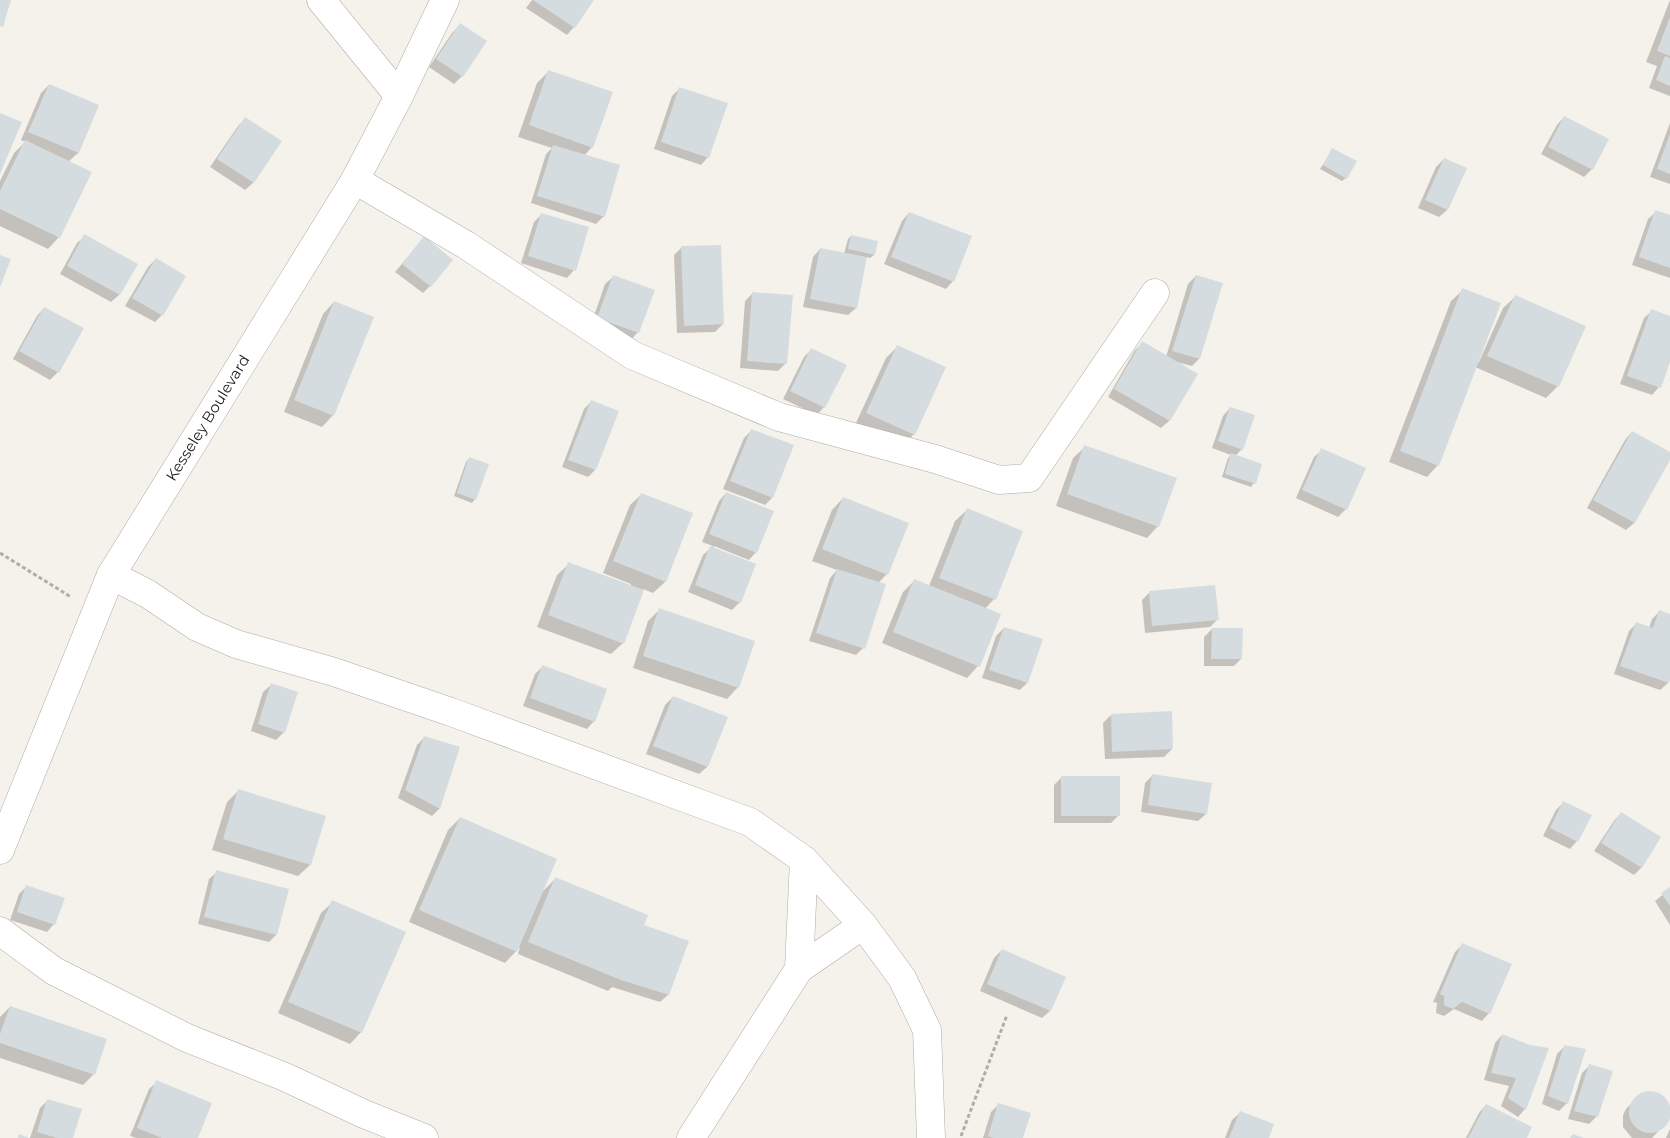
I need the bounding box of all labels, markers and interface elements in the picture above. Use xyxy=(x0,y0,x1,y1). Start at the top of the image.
street label: Kesseley Boulevard xyxy=(161,351,254,484)

